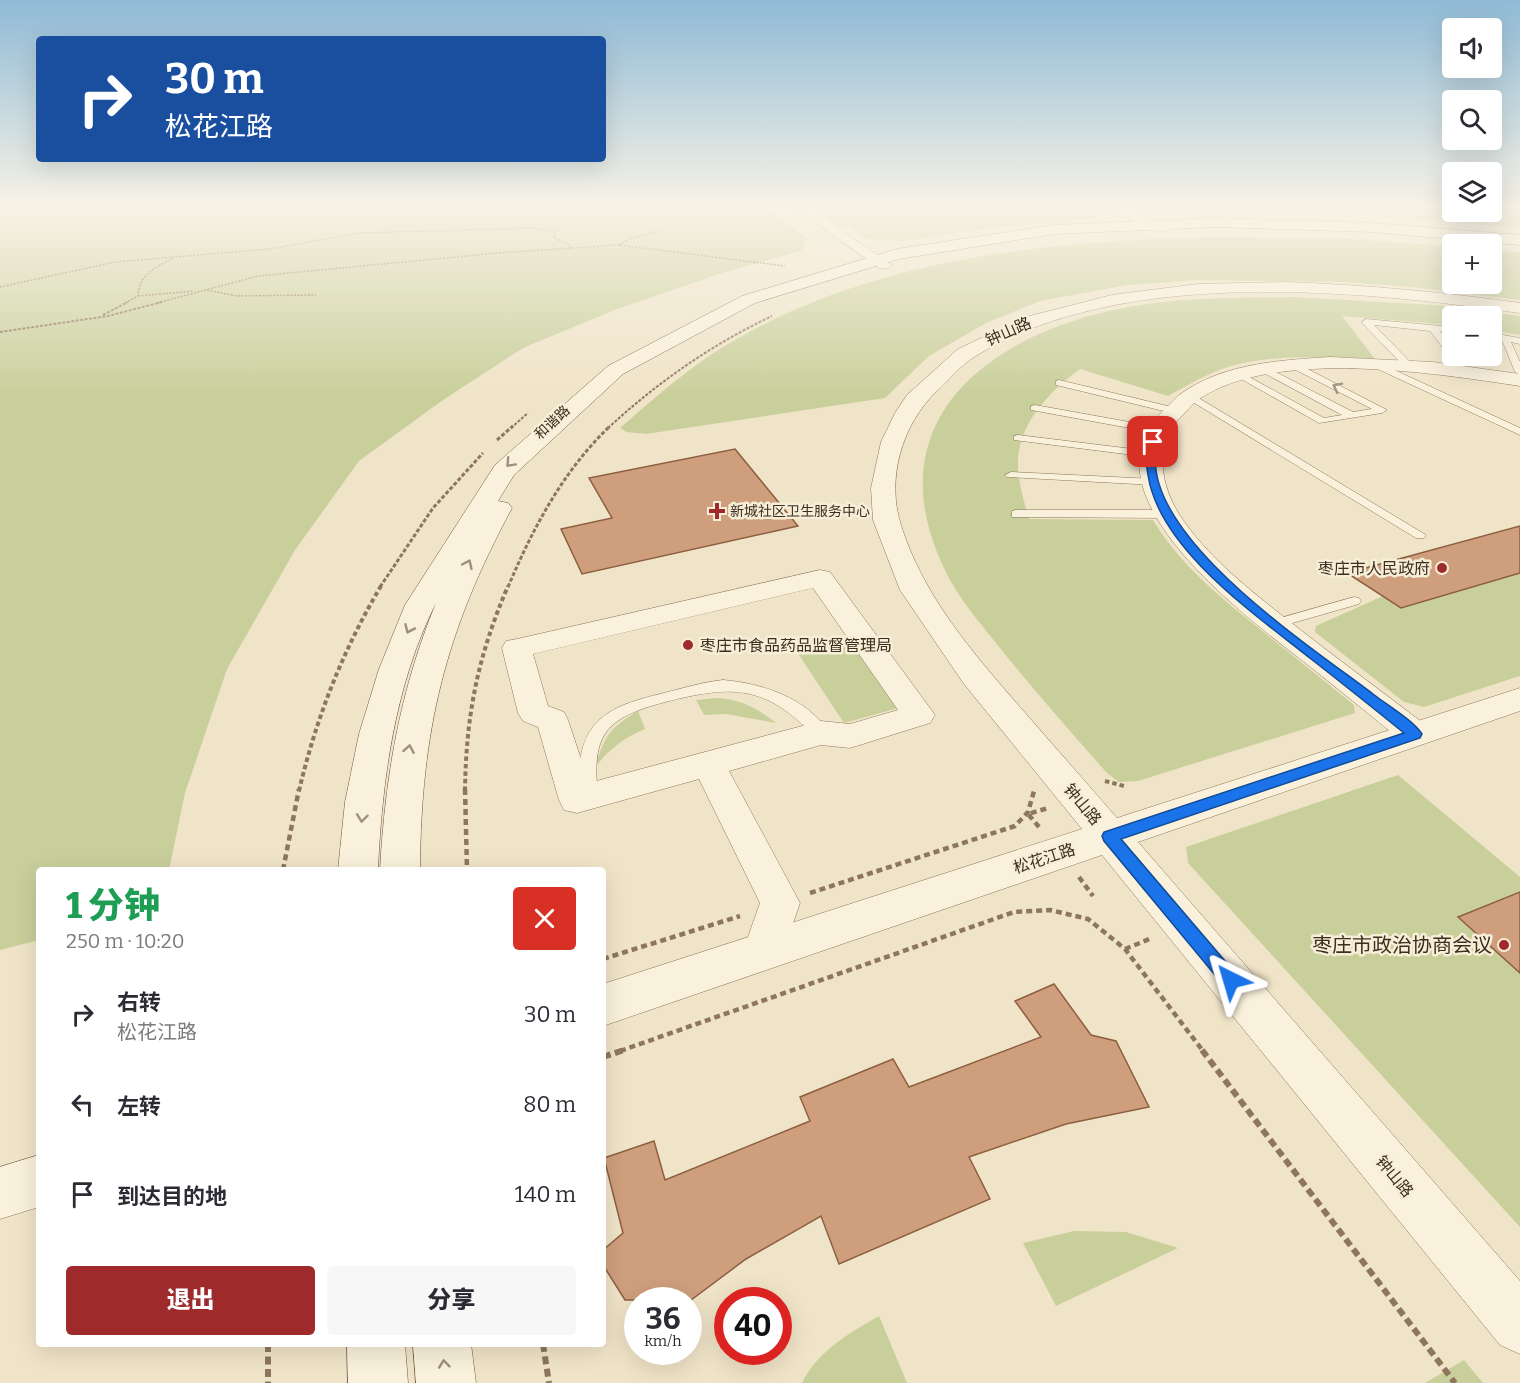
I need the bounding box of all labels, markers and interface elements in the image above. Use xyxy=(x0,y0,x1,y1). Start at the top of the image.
map controls xyxy=(1442,18,1502,366)
button: sound xyxy=(1442,18,1502,78)
text: 30 m xyxy=(165,54,264,104)
icon: right xyxy=(66,60,144,138)
button: search xyxy=(1442,90,1502,150)
text: 松花江路 xyxy=(165,111,273,143)
button: layers xyxy=(1442,162,1502,222)
button: + xyxy=(1442,234,1502,294)
button: − xyxy=(1442,306,1502,366)
street label: 钟山路 xyxy=(982,313,1034,350)
one-way arrow xyxy=(1333,383,1344,394)
street label: 和谐路 xyxy=(531,402,573,443)
pin xyxy=(1127,416,1178,467)
icon: arrive xyxy=(1136,425,1169,458)
one-way arrow xyxy=(506,456,517,467)
marker: 新城社区卫生服务中心 xyxy=(708,502,726,520)
place label: 新城社区卫生服务中心 xyxy=(730,503,870,520)
place label: 枣庄市人民政府 xyxy=(1318,559,1430,578)
one-way arrow xyxy=(460,560,472,571)
marker: 枣庄市人民政府 xyxy=(1435,561,1449,575)
one-way arrow xyxy=(404,623,416,634)
place label: 枣庄市食品药品监督管理局 xyxy=(700,636,892,655)
marker: 枣庄市食品药品监督管理局 xyxy=(681,638,695,652)
one-way arrow xyxy=(402,744,414,754)
street label: 钟山路 xyxy=(1060,780,1105,829)
one-way arrow xyxy=(356,813,369,822)
street label: 松花江路 xyxy=(1011,840,1078,877)
text: 1 分钟 xyxy=(66,884,160,928)
button: close xyxy=(513,887,576,950)
text: 250 m · 10:20 xyxy=(66,929,185,953)
place label: 枣庄市政治协商会议 xyxy=(1312,933,1492,957)
marker: 枣庄市政治协商会议 xyxy=(1497,938,1511,952)
position arrow xyxy=(1199,948,1263,1012)
text: 右转 xyxy=(117,989,161,1016)
icon: right xyxy=(66,998,99,1031)
text: 30 m xyxy=(524,1001,576,1028)
text: 松花江路 xyxy=(117,1020,197,1044)
icon: left xyxy=(66,1088,99,1121)
text: 80 m xyxy=(523,1091,576,1118)
text: 左转 xyxy=(117,1093,161,1120)
street label: 钟山路 xyxy=(1372,1152,1417,1201)
icon: arrive xyxy=(66,1178,99,1211)
text: 140 m xyxy=(515,1181,576,1208)
text: 到达目的地 xyxy=(117,1183,227,1210)
button: 退出 xyxy=(66,1266,315,1335)
button: 分享 xyxy=(327,1266,576,1335)
speed limit sign: 40 xyxy=(714,1287,792,1365)
text: 36 xyxy=(645,1301,681,1337)
text: km/h xyxy=(644,1332,682,1350)
one-way arrow xyxy=(438,1359,451,1368)

